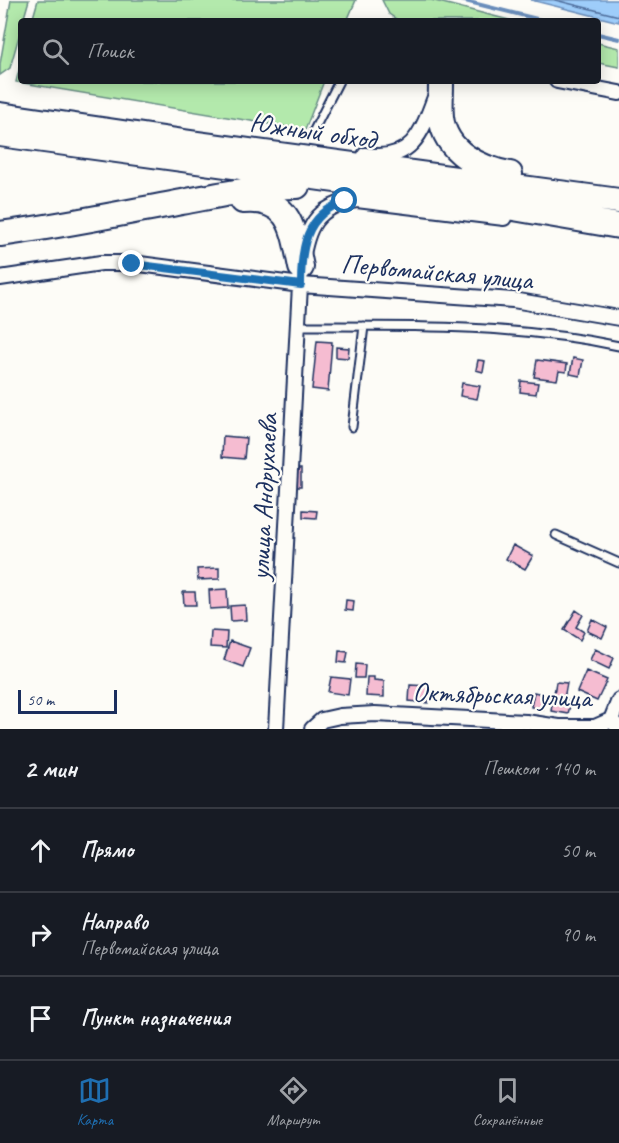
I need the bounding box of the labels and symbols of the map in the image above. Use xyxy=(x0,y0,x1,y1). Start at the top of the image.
street label: Южный обход xyxy=(248,104,381,157)
route start xyxy=(331,187,357,213)
street label: Первомайская улица xyxy=(340,246,536,297)
route end xyxy=(118,250,144,276)
street label: улица Андрухаева xyxy=(242,411,285,583)
street label: Октябрьская улица xyxy=(412,674,594,715)
scale bar xyxy=(18,687,117,714)

